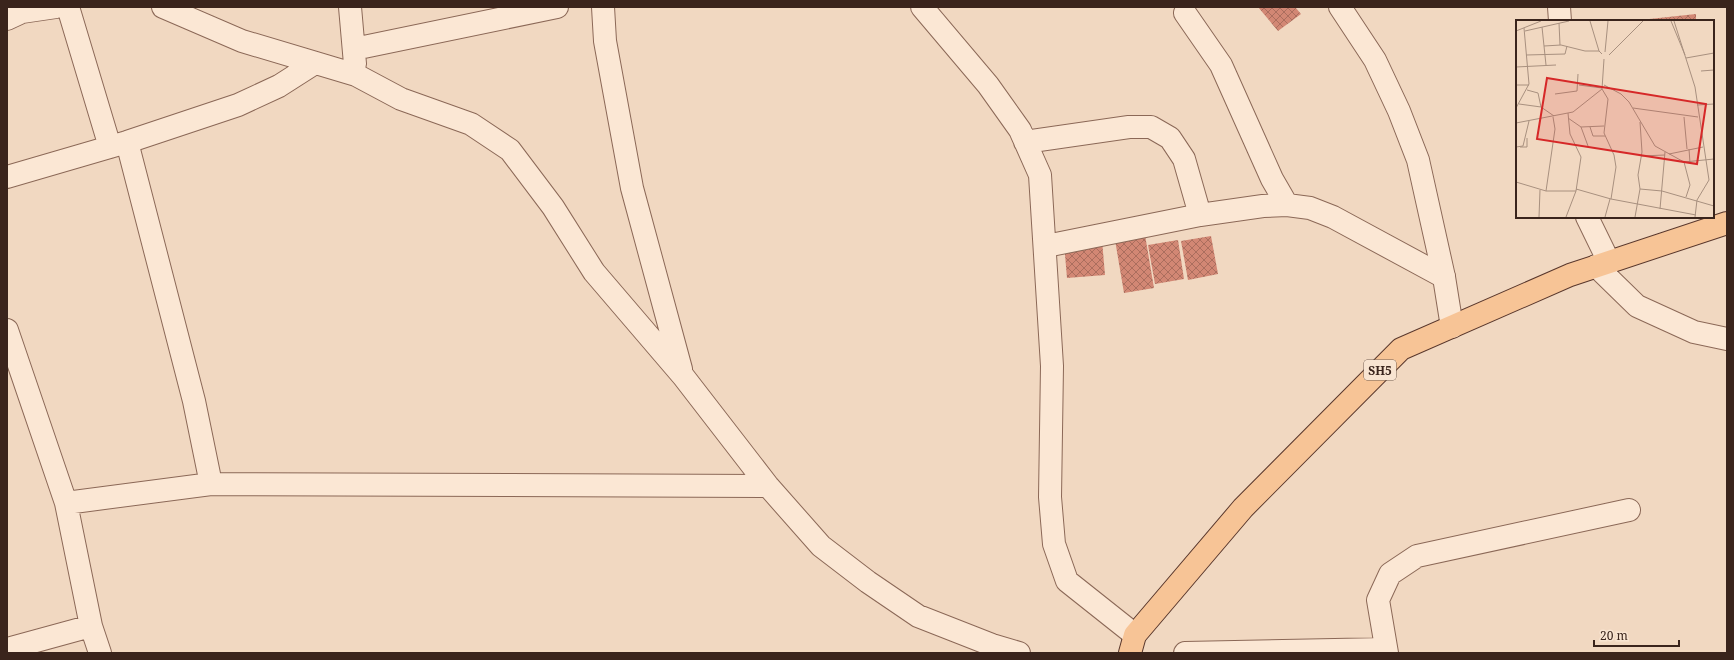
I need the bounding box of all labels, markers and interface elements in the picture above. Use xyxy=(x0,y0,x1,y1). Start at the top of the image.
inset map xyxy=(1516,20,1714,218)
road number: SH5 xyxy=(1364,360,1396,380)
scale bar xyxy=(1594,622,1679,648)
text: 20 m xyxy=(1600,627,1628,644)

